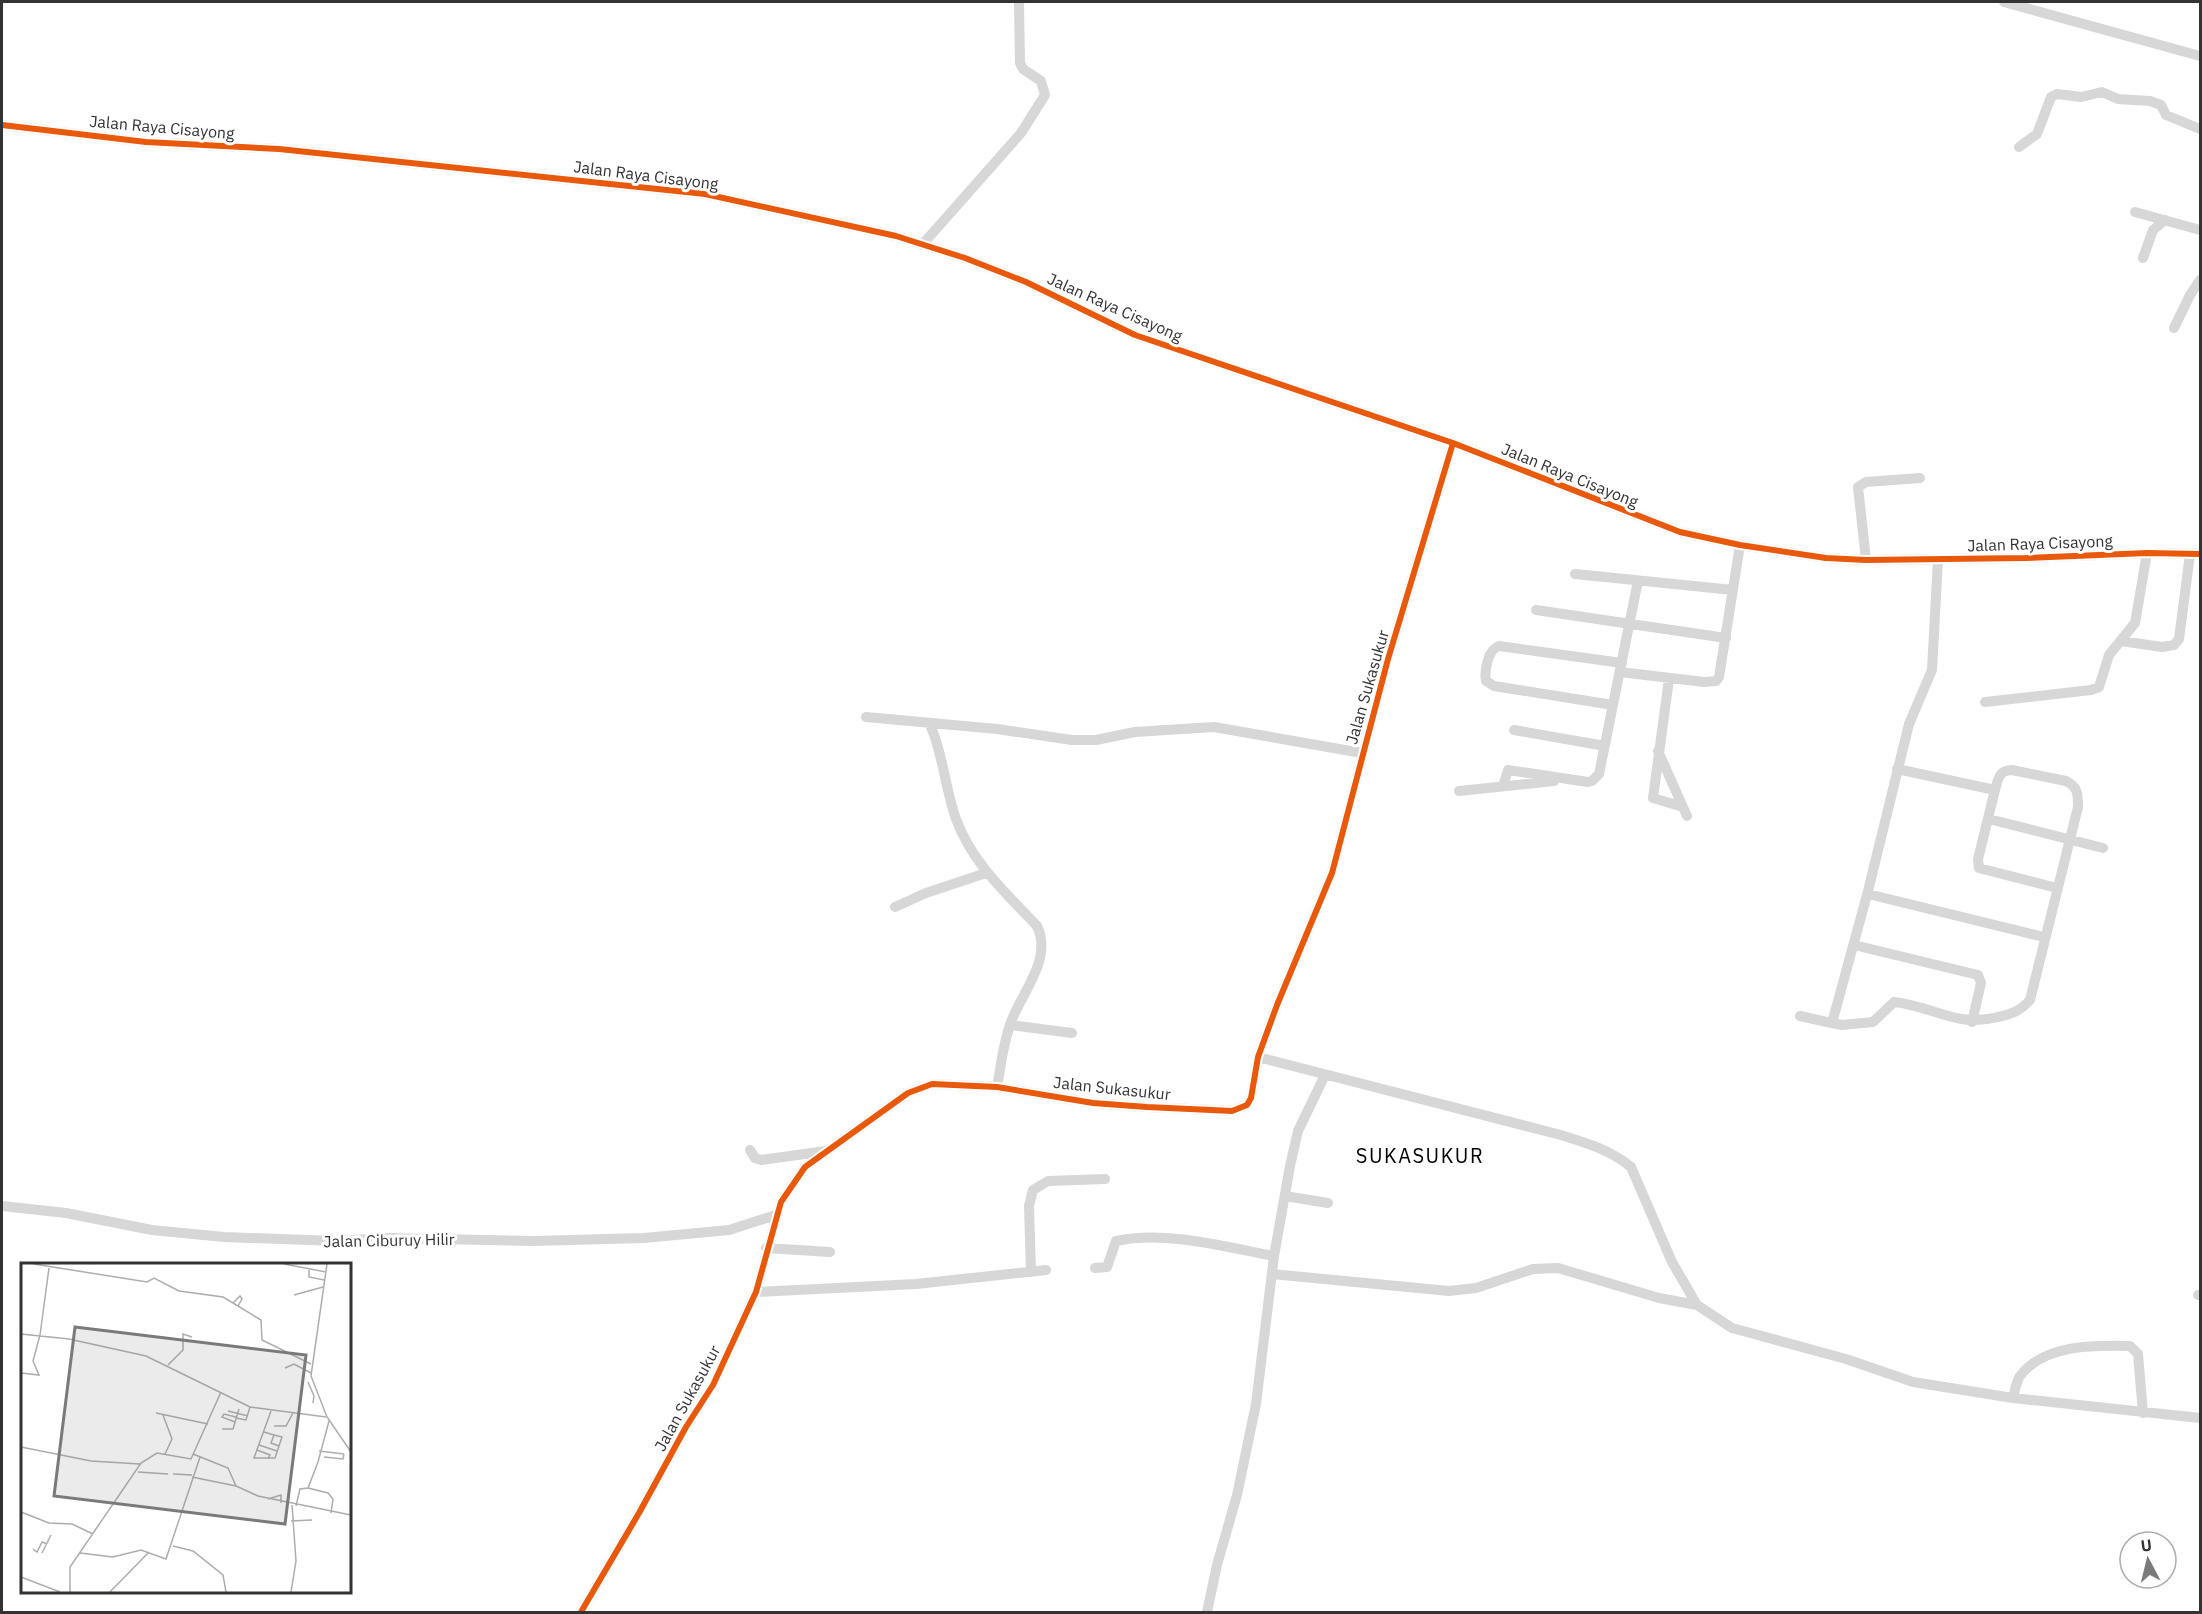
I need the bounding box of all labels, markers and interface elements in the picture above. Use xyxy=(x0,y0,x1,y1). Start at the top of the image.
street label: Jalan Raya Cisayong xyxy=(89,111,236,143)
street label: Jalan Raya Cisayong xyxy=(572,156,720,194)
street label: Jalan Raya Cisayong xyxy=(1044,268,1186,346)
street label: Jalan Raya Cisayong xyxy=(1499,438,1642,512)
street label: Jalan Raya Cisayong xyxy=(1967,530,2114,556)
street label: Jalan Sukasukur xyxy=(1341,627,1393,746)
street label: Jalan Sukasukur xyxy=(1052,1072,1172,1104)
district label: SUKASUKUR xyxy=(1356,1142,1484,1169)
street label: Jalan Ciburuy Hilir xyxy=(323,1229,455,1251)
inset map xyxy=(21,1263,351,1593)
street label: Jalan Sukasukur xyxy=(650,1342,724,1454)
north arrow xyxy=(2118,1530,2178,1590)
text: U xyxy=(2139,1535,2153,1556)

